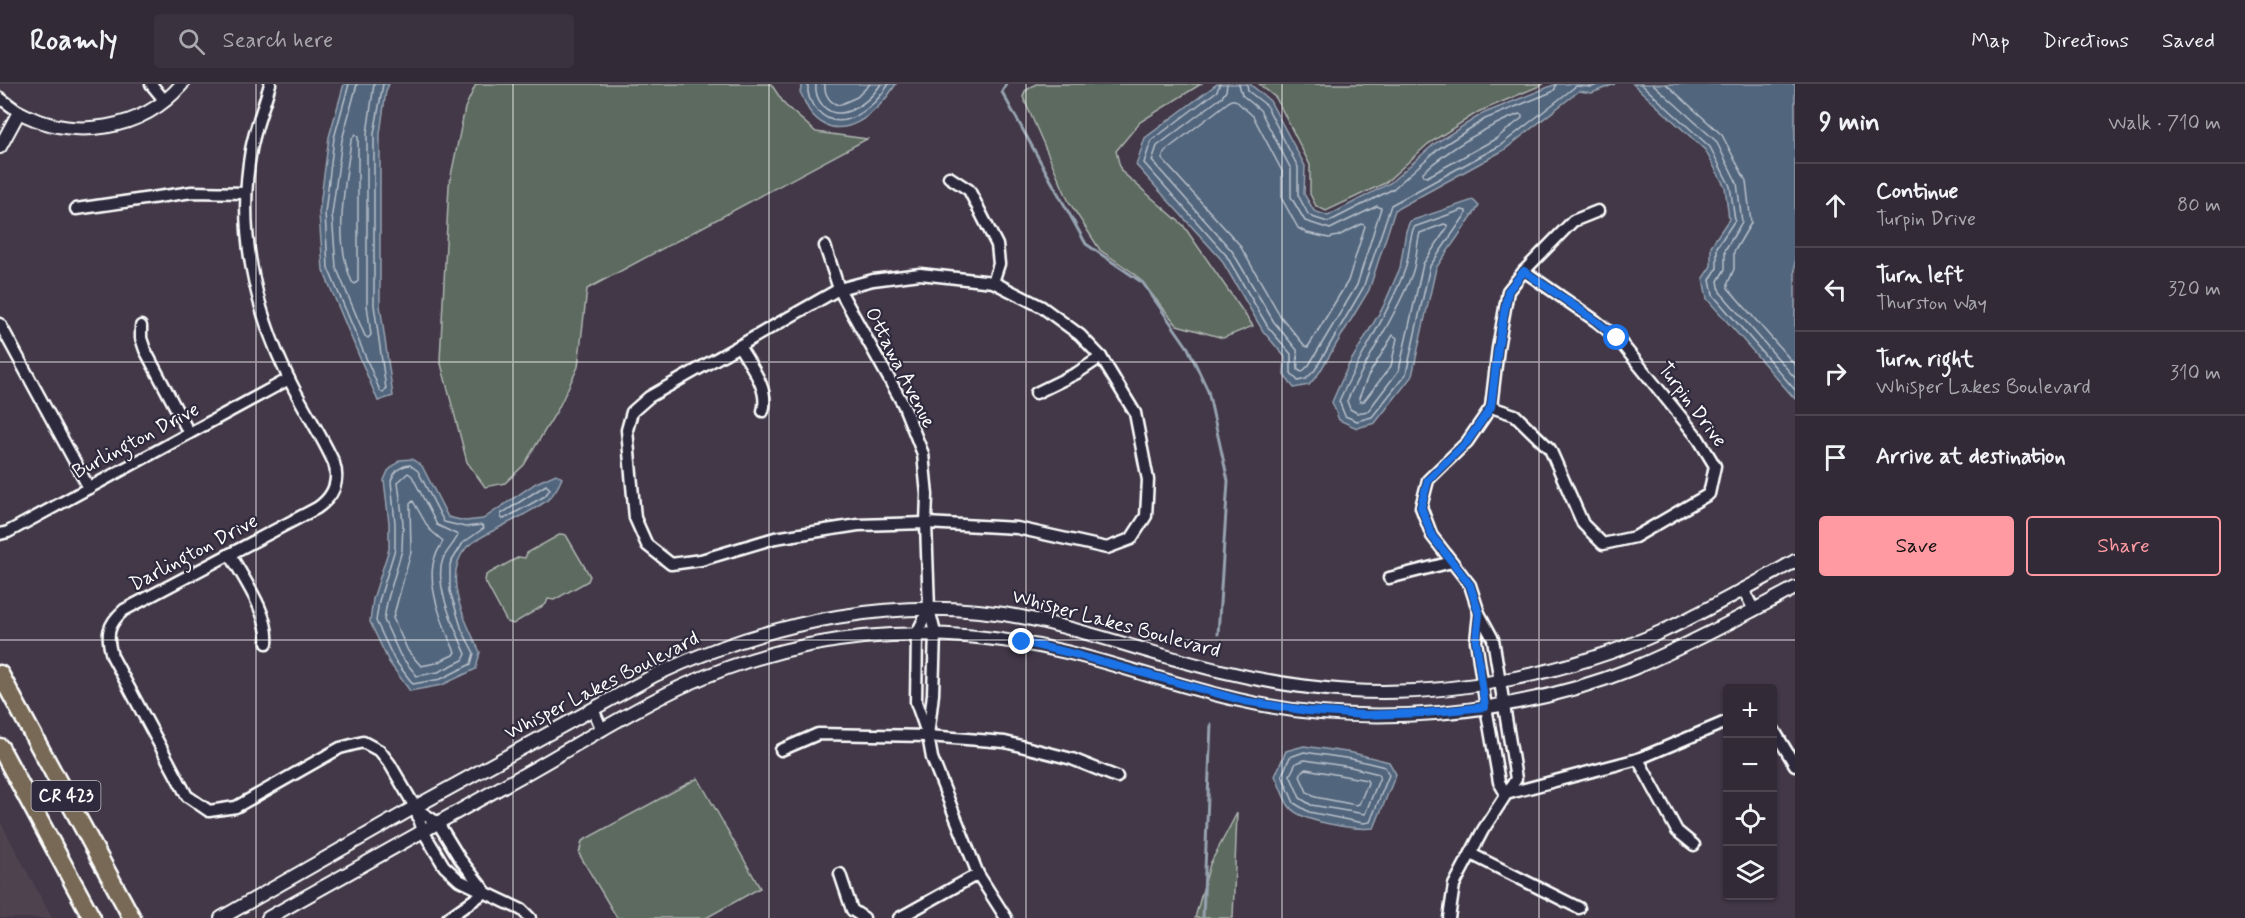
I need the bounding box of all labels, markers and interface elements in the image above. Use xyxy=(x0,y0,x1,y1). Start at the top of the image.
search box xyxy=(154,14,574,68)
text: Roamly xyxy=(30,23,118,60)
icon: search xyxy=(175,25,208,58)
text: Search here xyxy=(223,27,333,55)
text: Map xyxy=(1971,27,2010,55)
text: Directions xyxy=(2043,27,2129,55)
text: Saved xyxy=(2162,27,2215,55)
text: 9 min xyxy=(1819,106,1880,140)
text: Walk · 710 m xyxy=(2108,110,2221,137)
text: Continue xyxy=(1876,178,1958,206)
icon: ahead xyxy=(1819,189,1852,222)
text: 80 m xyxy=(2177,192,2221,219)
text: Turpin Drive xyxy=(1876,206,1976,233)
text: Turn left xyxy=(1876,262,1964,290)
icon: left xyxy=(1819,273,1852,306)
text: 320 m xyxy=(2168,276,2221,303)
text: Thurston Way xyxy=(1876,290,1987,317)
street label: Ottawa Avenue xyxy=(858,303,942,433)
route start xyxy=(1603,324,1629,350)
text: Turn right xyxy=(1876,346,1974,374)
street label: Turpin Drive xyxy=(1651,357,1733,453)
icon: right xyxy=(1819,357,1852,390)
text: 310 m xyxy=(2170,360,2221,387)
text: Whisper Lakes Boulevard xyxy=(1876,374,2091,401)
street label: Burlington Drive xyxy=(68,396,205,488)
icon: arrive xyxy=(1819,441,1852,474)
text: Arrive at destination xyxy=(1876,443,2066,471)
street label: Darlington Drive xyxy=(125,508,264,600)
button: Save xyxy=(1819,516,2014,576)
button: Share xyxy=(2026,516,2221,576)
street label: Whisper Lakes Boulevard xyxy=(1009,583,1223,665)
street label: Whisper Lakes Boulevard xyxy=(500,625,704,747)
route end xyxy=(1008,628,1034,654)
map controls xyxy=(1723,684,1777,900)
button: + xyxy=(1723,684,1777,738)
button: − xyxy=(1723,738,1777,792)
road number: CR 423 xyxy=(32,781,100,811)
button: locate xyxy=(1723,792,1777,846)
button: layers xyxy=(1723,846,1777,900)

